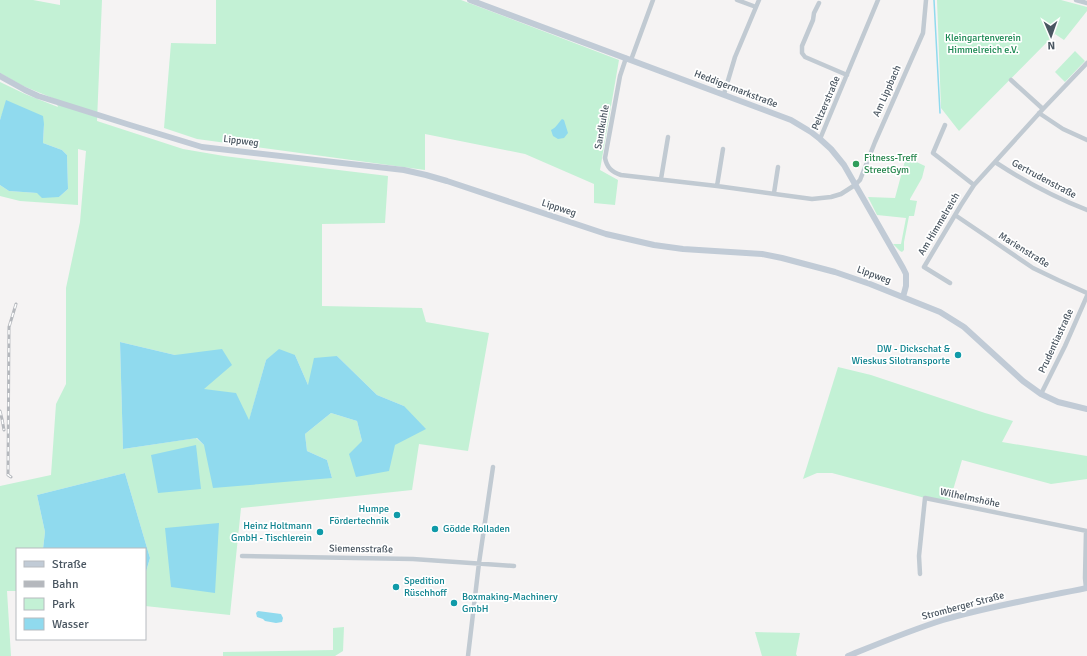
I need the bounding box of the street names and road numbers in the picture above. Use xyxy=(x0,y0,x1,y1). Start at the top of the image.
street label: Am Lippbach xyxy=(870,63,904,119)
street label: Heddigermarkstraße xyxy=(693,68,779,110)
street label: Peltzerstraße xyxy=(809,74,843,132)
street label: Sandkuhle xyxy=(592,104,612,150)
street label: Lippweg xyxy=(223,133,259,149)
street label: Gertrudenstraße xyxy=(1010,157,1078,201)
street label: Am Himmelreich xyxy=(916,190,962,258)
street label: Lippweg xyxy=(540,197,578,219)
street label: Marienstraße xyxy=(996,230,1052,270)
street label: Lippweg xyxy=(855,263,893,287)
street label: Prudentiastraße xyxy=(1036,307,1076,375)
street label: Wilhelmshöhe xyxy=(939,486,1001,510)
street label: Siemensstraße xyxy=(329,542,393,556)
street label: Stromberger Straße xyxy=(921,589,1005,623)

